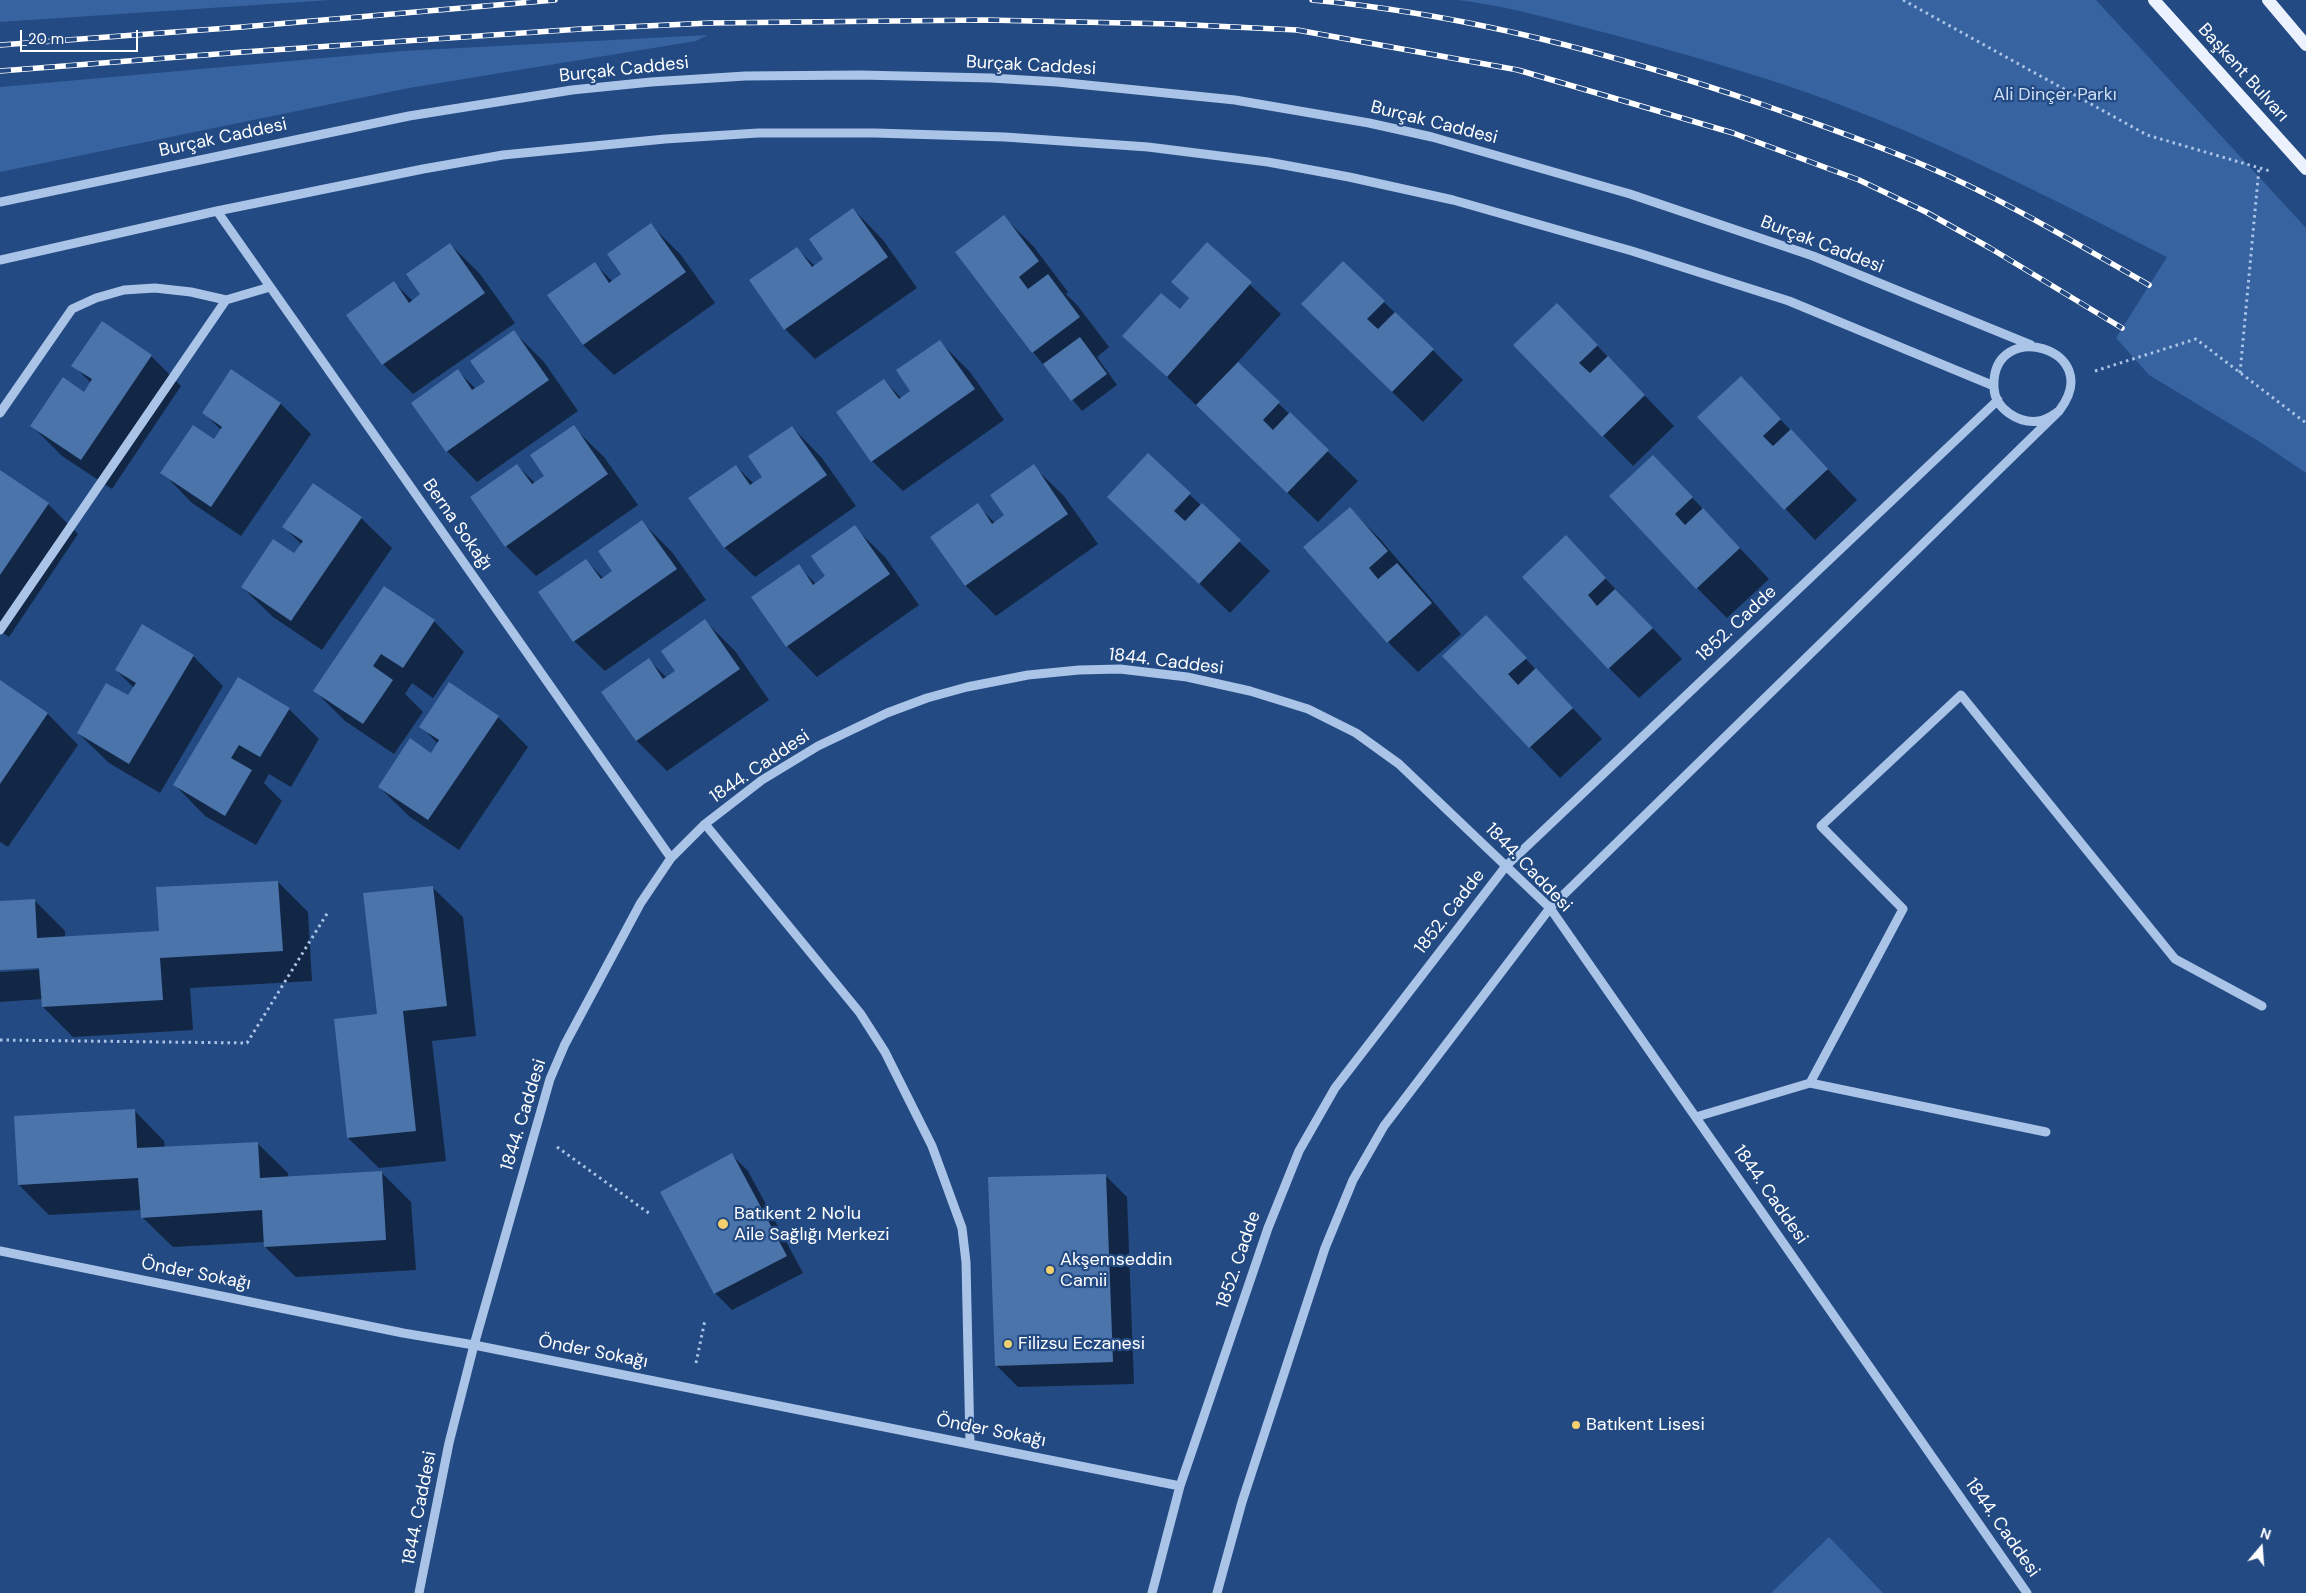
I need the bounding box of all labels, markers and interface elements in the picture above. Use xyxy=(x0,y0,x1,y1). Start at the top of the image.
street label: Başkent Bulvarı xyxy=(2193,19,2293,127)
scale bar xyxy=(22,20,140,52)
text: 20 m xyxy=(28,29,64,49)
street label: Burçak Caddesi xyxy=(558,52,690,88)
street label: Burçak Caddesi xyxy=(965,52,1097,80)
park label: Ali Dinçer Parkı xyxy=(1993,84,2117,106)
street label: Burçak Caddesi xyxy=(1368,97,1500,149)
street label: Burçak Caddesi xyxy=(157,114,289,162)
street label: Burçak Caddesi xyxy=(1757,212,1887,278)
street label: Berna Sokağı xyxy=(418,475,496,575)
street label: 1852. Cadde xyxy=(1693,582,1781,666)
street label: 1844. Caddesi xyxy=(1107,644,1225,680)
street label: 1844. Caddesi xyxy=(706,726,814,808)
street label: 1844. Caddesi xyxy=(1480,819,1576,917)
street label: 1852. Cadde xyxy=(1410,865,1490,959)
street label: 1844. Caddesi xyxy=(497,1057,551,1173)
street label: 1844. Caddesi xyxy=(1728,1141,1812,1249)
place label: Batıkent 2 No'lu Aile Sağlığı Merkezi xyxy=(734,1203,890,1246)
street label: 1852. Cadde xyxy=(1212,1209,1266,1311)
marker: Batıkent 2 No'lu Aile Sağlığı Merkezi xyxy=(716,1217,730,1231)
place label: Akşemseddin Camii xyxy=(1060,1249,1172,1292)
street label: Önder Sokağı xyxy=(139,1253,253,1295)
marker: Akşemseddin Camii xyxy=(1044,1264,1056,1276)
street label: Önder Sokağı xyxy=(536,1331,650,1373)
place label: Filizsu Eczanesi xyxy=(1018,1333,1145,1355)
marker: Filizsu Eczanesi xyxy=(1002,1338,1014,1350)
street label: Önder Sokağı xyxy=(934,1410,1048,1452)
place label: Batıkent Lisesi xyxy=(1586,1414,1705,1436)
marker: Batıkent Lisesi xyxy=(1570,1419,1582,1431)
street label: 1844. Caddesi xyxy=(398,1449,442,1567)
street label: 1844. Caddesi xyxy=(1960,1474,2044,1582)
north arrow xyxy=(2236,1523,2286,1573)
text: N xyxy=(2258,1524,2273,1544)

